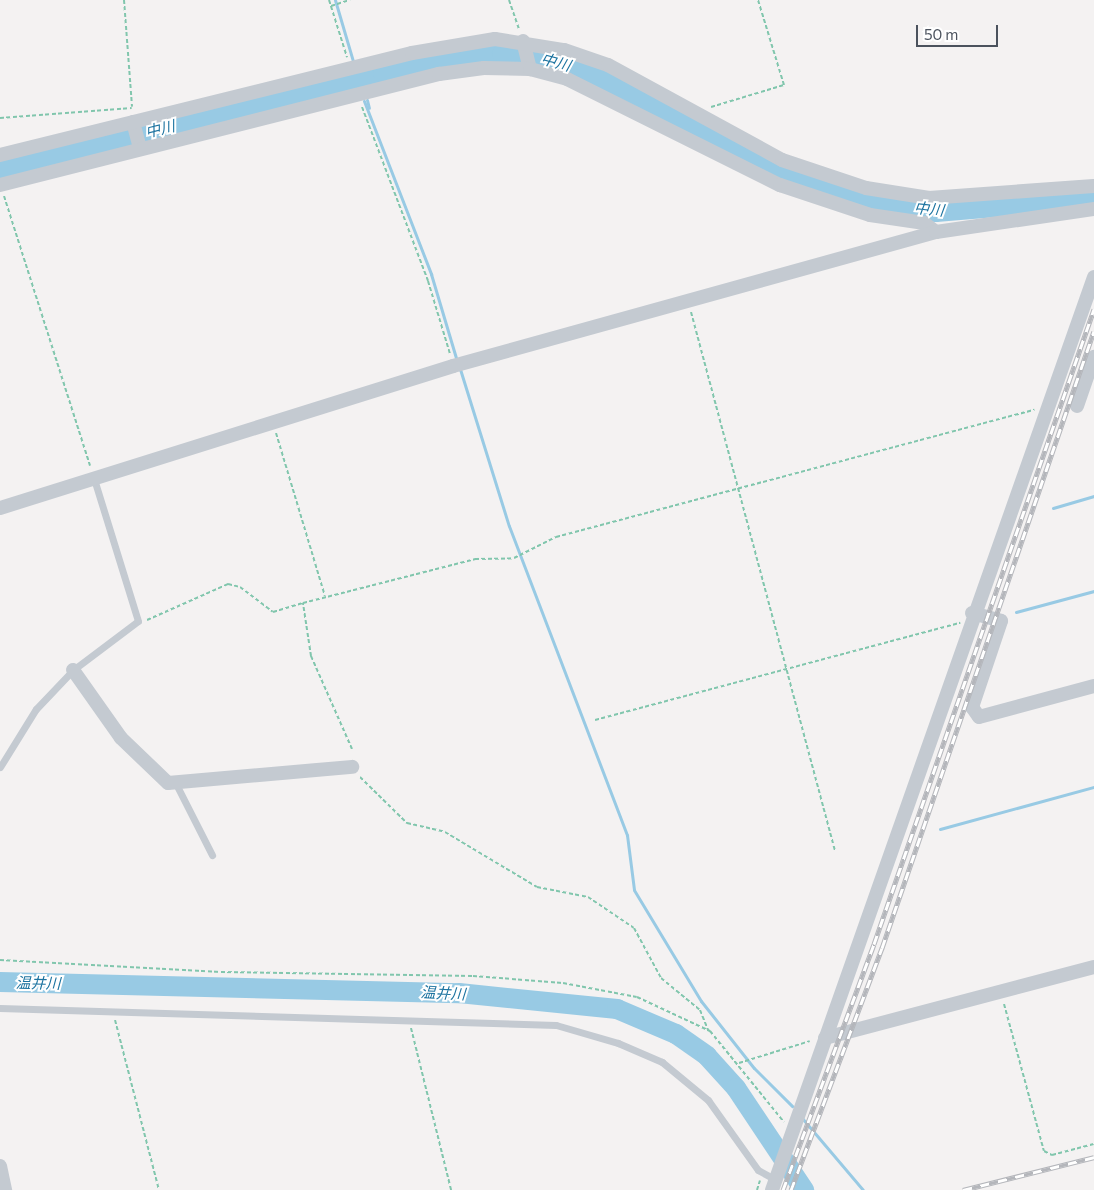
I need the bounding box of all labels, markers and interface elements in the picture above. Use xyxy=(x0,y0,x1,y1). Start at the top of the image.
scale bar xyxy=(919,15,1002,47)
text: 50 m xyxy=(924,25,958,43)
water label: 中川 xyxy=(539,49,573,75)
water label: 中川 xyxy=(143,117,177,141)
water label: 中川 xyxy=(913,198,945,220)
water label: 温井川 xyxy=(15,974,61,992)
water label: 温井川 xyxy=(420,983,466,1003)

